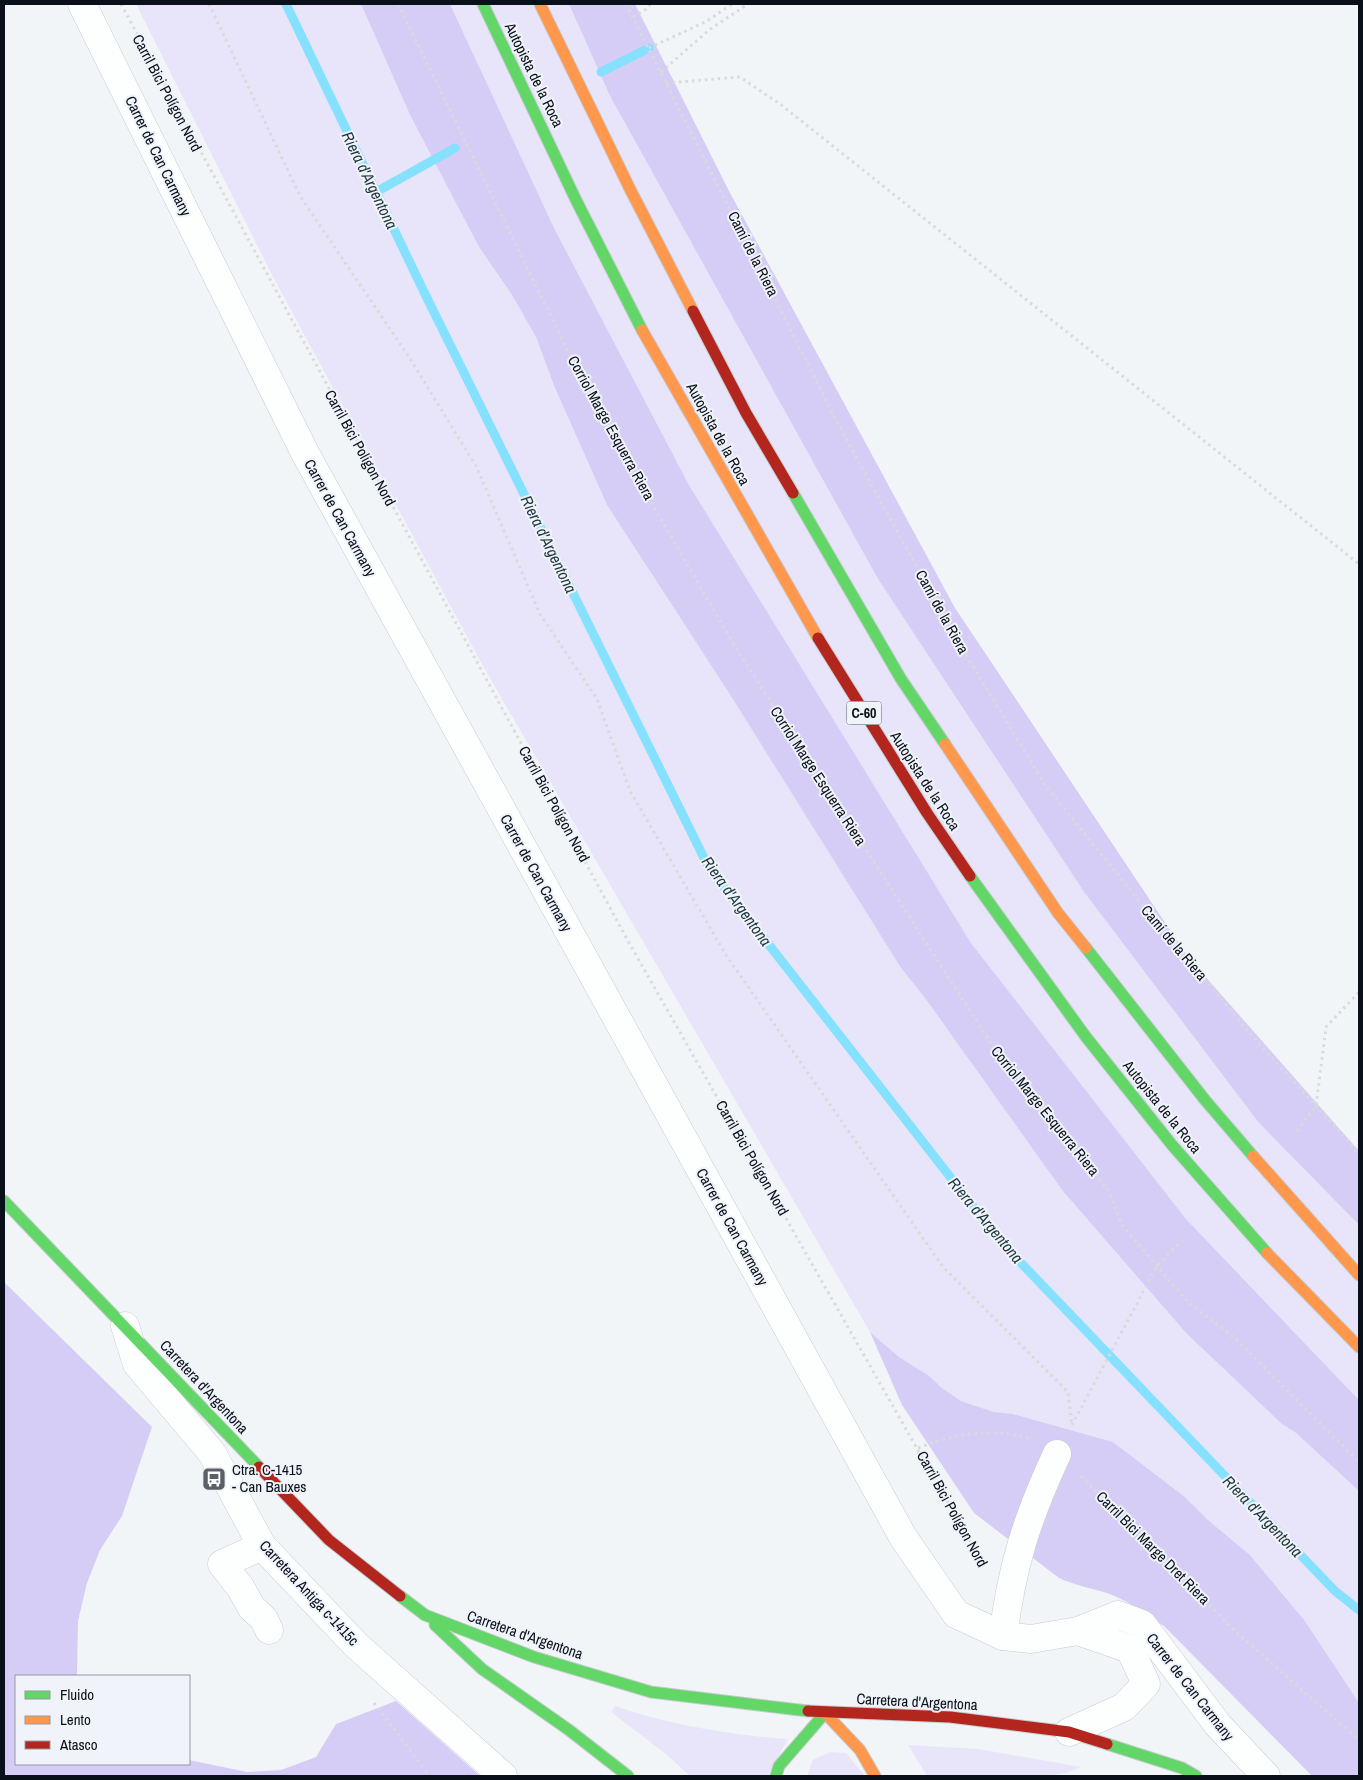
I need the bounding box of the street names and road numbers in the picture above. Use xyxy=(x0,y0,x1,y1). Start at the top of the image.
street label: Autopista de la Roca xyxy=(500,18,569,131)
street label: Carril Bici Polígon Nord xyxy=(128,30,207,155)
street label: Carrer de Can Carmany xyxy=(120,92,197,220)
street label: Camí de la Riera xyxy=(723,208,784,300)
street label: Corriol Marge Esquerra Riera xyxy=(563,352,660,504)
street label: Autopista de la Roca xyxy=(681,378,755,489)
street label: Carril Bici Polígon Nord xyxy=(320,386,401,510)
street label: Carrer de Can Carmany xyxy=(299,455,382,581)
street label: Camí de la Riera xyxy=(911,566,974,658)
road number: C-60 xyxy=(846,701,882,724)
street label: Corriol Marge Esquerra Riera xyxy=(765,702,871,850)
street label: Autopista de la Roca xyxy=(885,726,965,834)
street label: Carril Bici Polígon Nord xyxy=(514,742,595,866)
street label: Carrer de Can Carmany xyxy=(495,810,578,936)
street label: Camí de la Riera xyxy=(1136,900,1212,985)
street label: Corriol Marge Esquerra Riera xyxy=(986,1041,1105,1180)
street label: Autopista de la Roca xyxy=(1118,1055,1207,1158)
street label: Carril Bici Polígon Nord xyxy=(711,1096,794,1219)
street label: Carrer de Can Carmany xyxy=(691,1164,774,1290)
street label: Carretera d'Argentona xyxy=(155,1335,254,1438)
street label: Carril Bici Polígon Nord xyxy=(912,1447,993,1571)
street label: Carril Bici Marge Dret Riera xyxy=(1092,1486,1215,1609)
street label: Carretera Antiga c-1415c xyxy=(255,1535,364,1650)
street label: Carretera d'Argentona xyxy=(464,1605,586,1664)
street label: Carrer de Can Carmany xyxy=(1142,1629,1240,1746)
street label: Carretera d'Argentona xyxy=(856,1688,978,1715)

